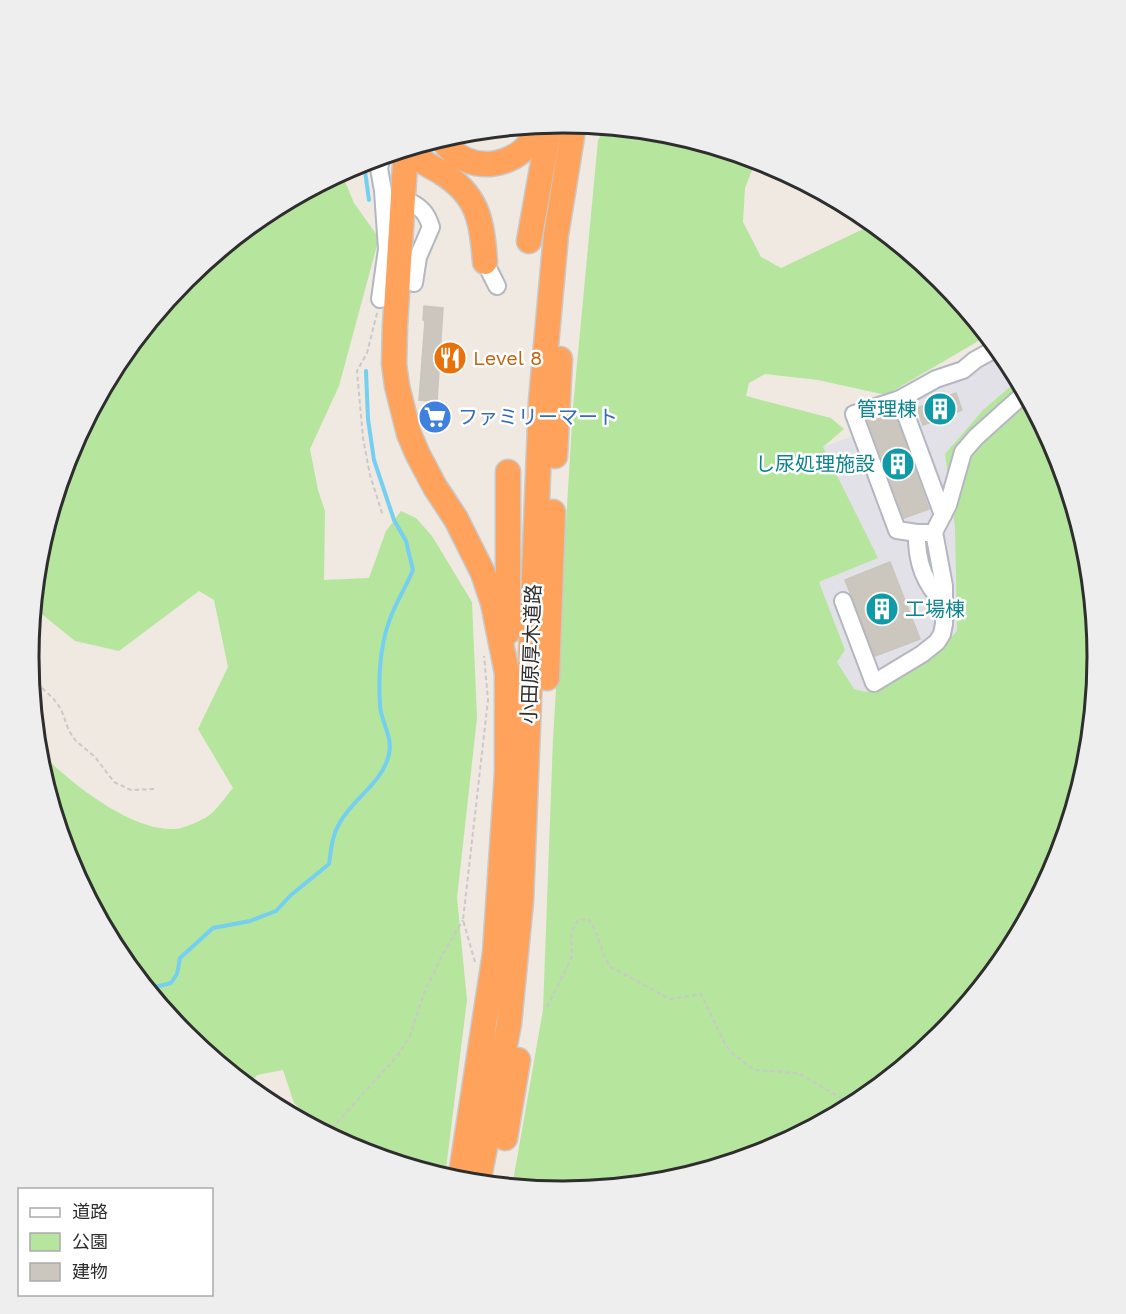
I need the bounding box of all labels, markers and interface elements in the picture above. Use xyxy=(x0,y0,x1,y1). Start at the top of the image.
restaurant icon: Level 8 xyxy=(432,340,468,376)
place label: Level 8 xyxy=(473,346,542,370)
building icon: 管理棟 xyxy=(922,391,958,427)
place label: 管理棟 xyxy=(857,397,917,421)
supermarket icon: ファミリーマート xyxy=(417,399,453,435)
place label: ファミリーマート xyxy=(458,405,618,429)
building icon: し尿処理施設 xyxy=(880,446,916,482)
place label: し尿処理施設 xyxy=(755,452,875,476)
street label: 小田原厚木道路 xyxy=(517,584,545,724)
building icon: 工場棟 xyxy=(864,591,900,627)
place label: 工場棟 xyxy=(905,597,965,621)
legend xyxy=(18,1188,213,1296)
text: 道路 xyxy=(72,1201,108,1222)
text: 公園 xyxy=(72,1231,108,1252)
text: 建物 xyxy=(72,1261,108,1282)

